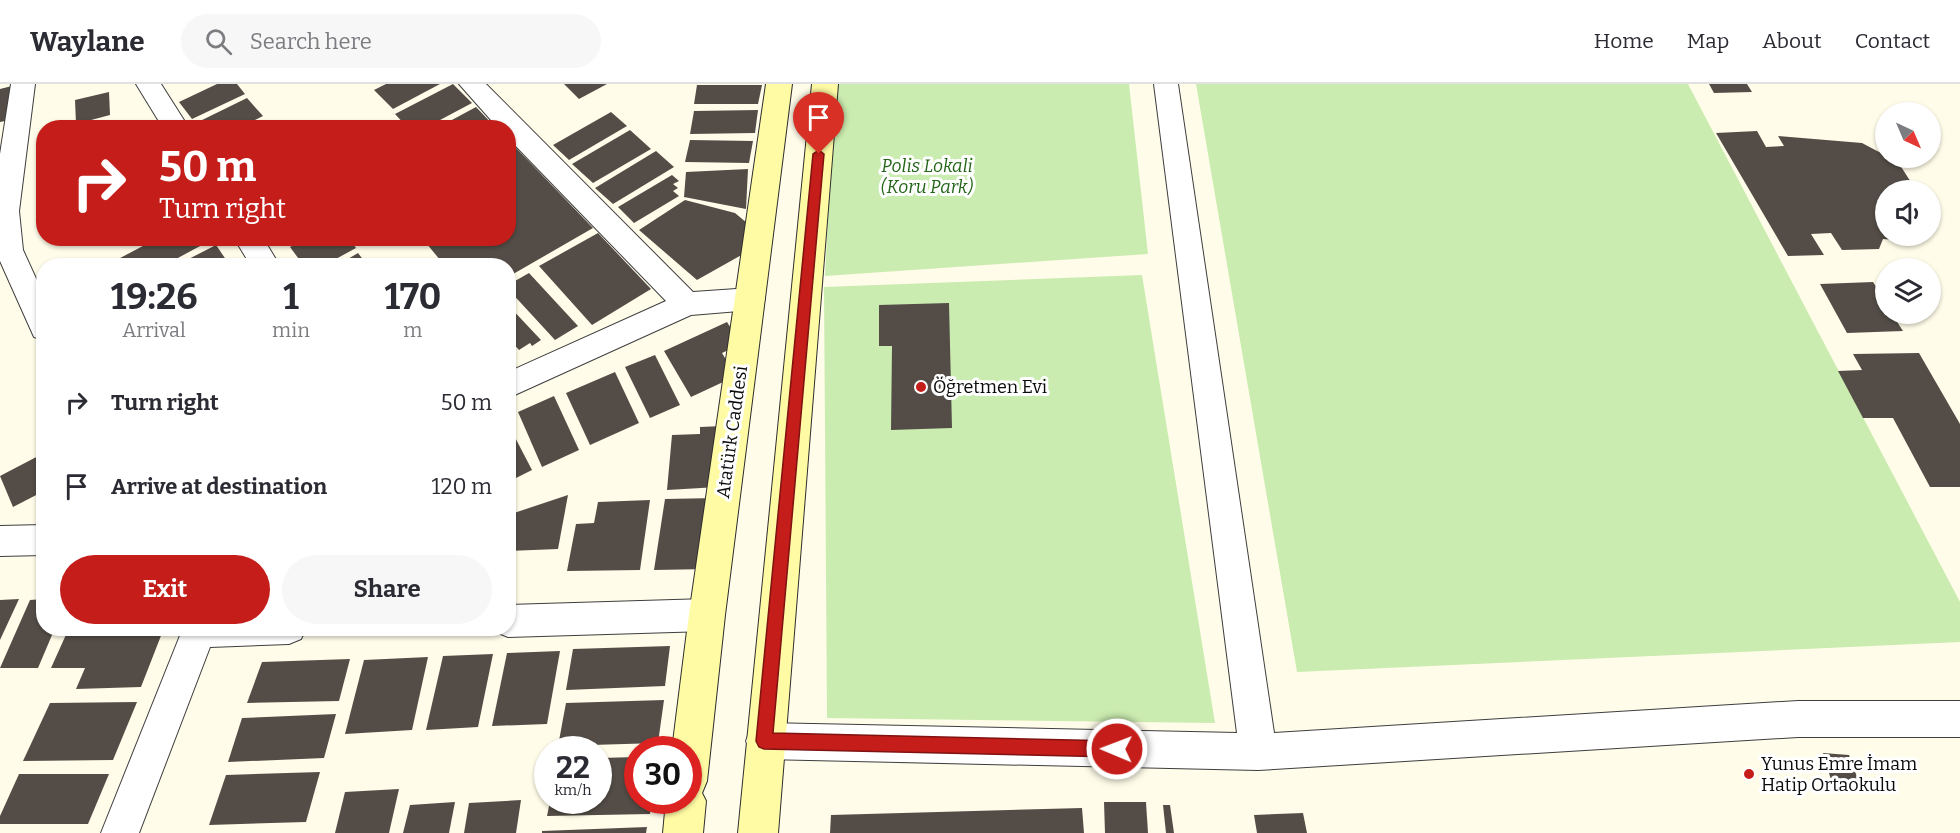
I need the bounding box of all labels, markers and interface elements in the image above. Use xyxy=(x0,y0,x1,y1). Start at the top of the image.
search box xyxy=(181,14,601,68)
text: Waylane xyxy=(30,25,145,58)
icon: search xyxy=(202,25,235,58)
text: Search here xyxy=(250,28,372,55)
text: Home xyxy=(1594,28,1654,54)
text: Map xyxy=(1687,28,1729,54)
text: About xyxy=(1762,28,1822,54)
text: Contact xyxy=(1855,28,1930,54)
pin xyxy=(793,92,844,154)
icon: arrive xyxy=(802,101,835,134)
north arrow xyxy=(1875,102,1941,168)
map controls xyxy=(1875,102,1941,324)
text: 50 m xyxy=(159,142,256,192)
icon: right xyxy=(60,144,138,222)
park label: Polis Lokali (Koru Park) xyxy=(881,155,974,198)
button: sound xyxy=(1875,180,1941,246)
text: Turn right xyxy=(159,193,286,225)
button: layers xyxy=(1875,258,1941,324)
text: 19:26 xyxy=(111,275,197,319)
text: 1 xyxy=(283,275,299,319)
text: 170 xyxy=(384,275,441,319)
text: Arrival xyxy=(122,318,186,342)
text: min xyxy=(272,318,310,342)
text: m xyxy=(403,318,422,342)
street label: Atatürk Caddesi xyxy=(712,364,752,500)
place label: Öğretmen Evi xyxy=(933,376,1047,398)
marker: Öğretmen Evi xyxy=(914,380,928,394)
icon: right xyxy=(60,386,93,419)
text: Turn right xyxy=(111,389,219,416)
text: 50 m xyxy=(441,389,492,416)
icon: arrive xyxy=(60,470,93,503)
text: Arrive at destination xyxy=(111,473,327,500)
text: 120 m xyxy=(432,473,492,500)
button: Exit xyxy=(60,555,270,624)
button: Share xyxy=(282,555,492,624)
position arrow xyxy=(1085,717,1149,781)
speed limit sign: 30 xyxy=(624,736,702,814)
text: 22 xyxy=(556,750,590,786)
place label: Yunus Emre İmam Hatip Ortaokulu xyxy=(1761,753,1917,796)
marker: Yunus Emre İmam Hatip Ortaokulu xyxy=(1742,767,1756,781)
text: km/h xyxy=(554,781,592,799)

